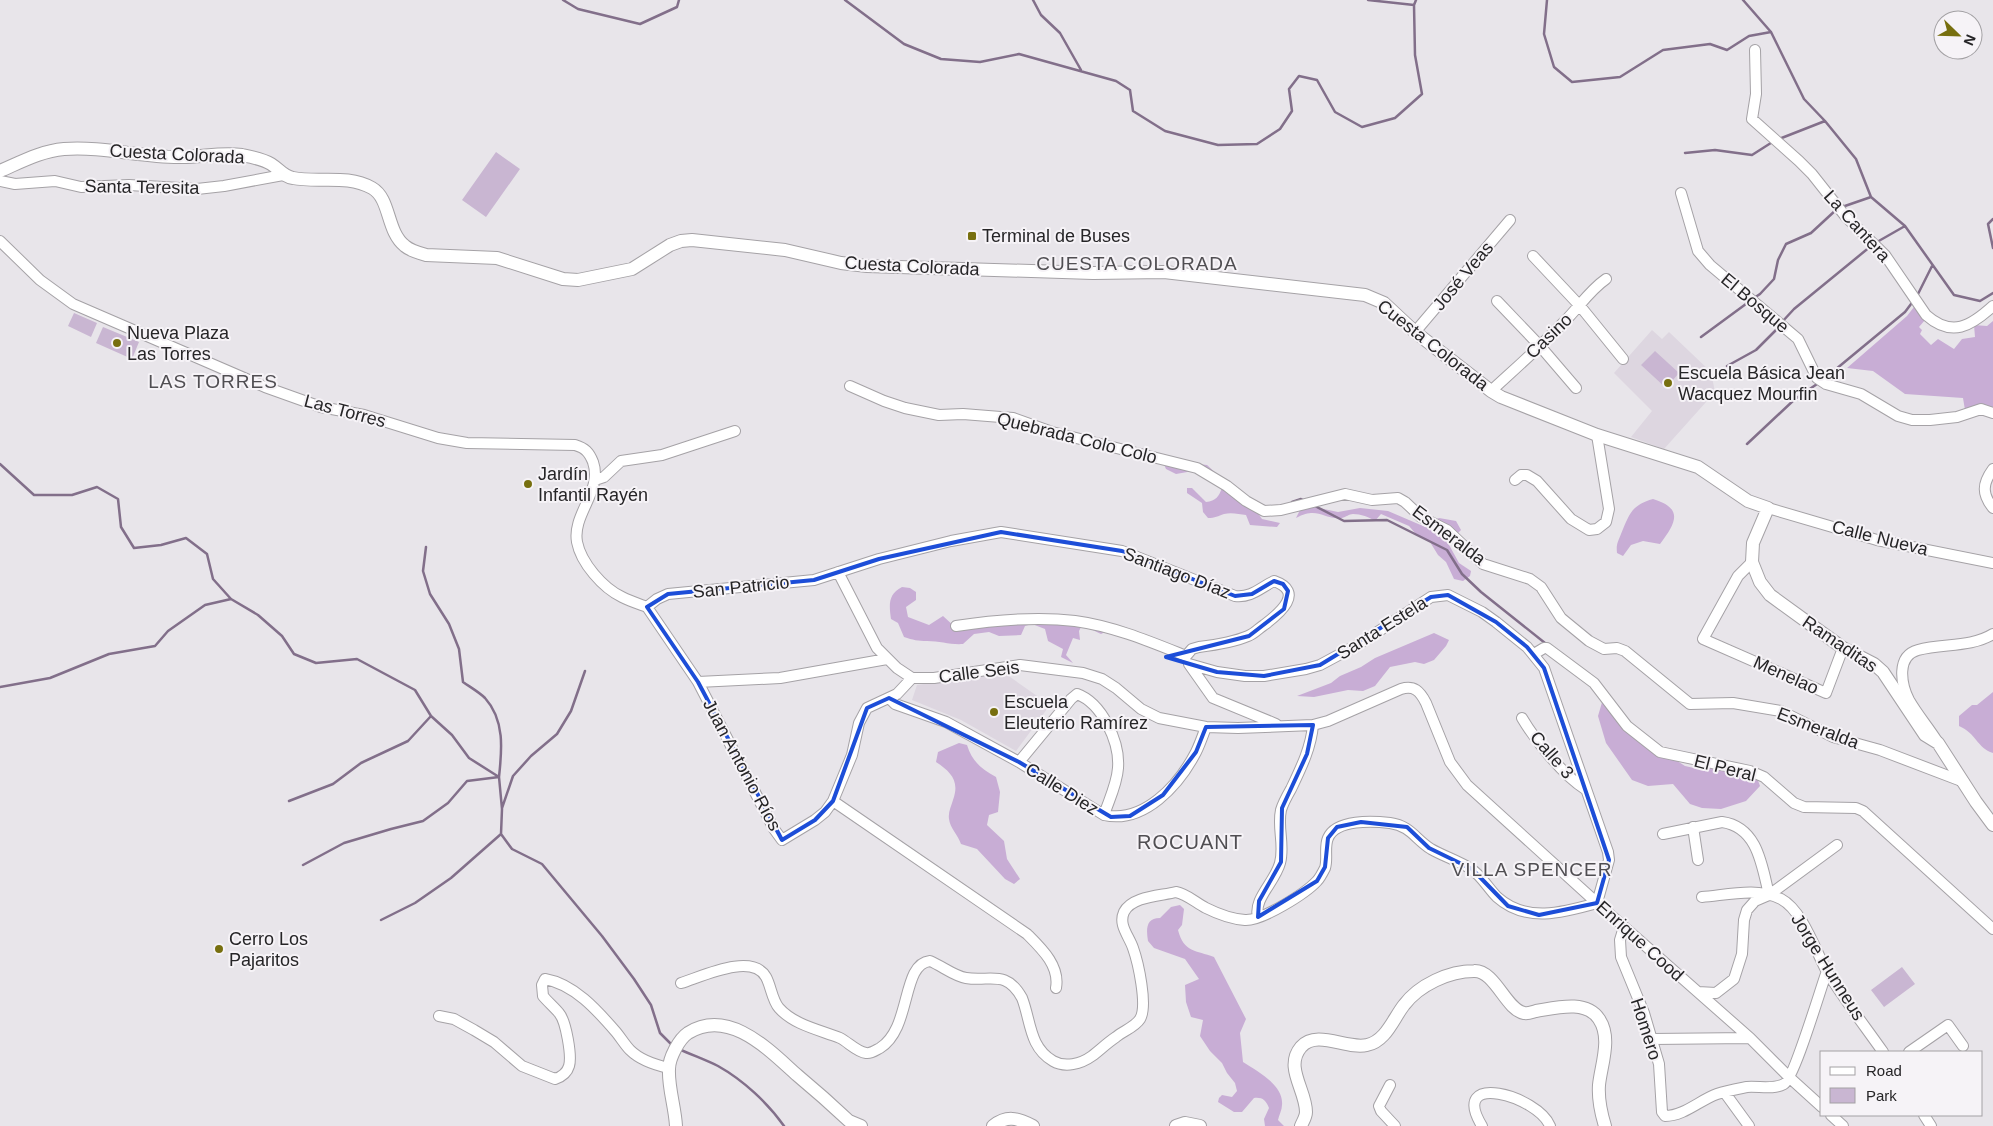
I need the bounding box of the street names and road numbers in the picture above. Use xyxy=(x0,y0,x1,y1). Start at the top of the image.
street label: Cuesta Colorada xyxy=(109,140,246,168)
street label: Santa Teresita xyxy=(84,176,201,198)
street label: La Cantera xyxy=(1820,186,1895,267)
street label: José Veas xyxy=(1429,238,1497,314)
street label: Cuesta Colorada xyxy=(844,252,981,280)
street label: El Bosque xyxy=(1717,269,1793,337)
street label: Cuesta Colorada xyxy=(1374,296,1493,395)
street label: Casino xyxy=(1522,309,1576,363)
street label: Las Torres xyxy=(302,391,388,431)
street label: Quebrada Colo Colo xyxy=(995,408,1159,468)
street label: Esmeralda xyxy=(1409,501,1490,569)
street label: Calle Nueva xyxy=(1830,516,1931,560)
street label: Santiago Díaz xyxy=(1121,543,1233,603)
street label: San Patricio xyxy=(692,572,790,602)
street label: Santa Estela xyxy=(1333,592,1431,664)
street label: Ramaditas xyxy=(1799,612,1881,676)
street label: Menelao xyxy=(1750,652,1822,698)
street label: Calle Seis xyxy=(938,657,1020,687)
street label: Juan Antonio Ríos xyxy=(699,696,785,834)
street label: Esmeralda xyxy=(1774,703,1863,753)
street label: Calle 3 xyxy=(1526,727,1578,783)
street label: El Peral xyxy=(1692,751,1758,785)
street label: Calle Diez xyxy=(1022,759,1102,819)
street label: Enrique Cood xyxy=(1592,897,1688,985)
street label: Jorge Hunneus xyxy=(1787,910,1869,1024)
street label: Homero xyxy=(1627,995,1665,1063)

